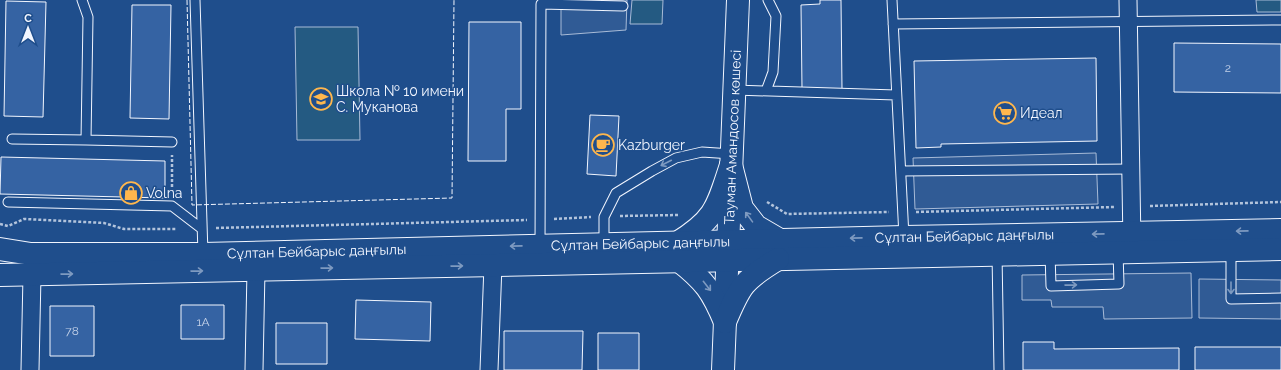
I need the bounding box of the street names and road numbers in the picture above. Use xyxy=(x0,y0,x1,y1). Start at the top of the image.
street label: Тауман Амандосов көшесі xyxy=(721,49,744,225)
street label: Сұлтан Бейбарыс даңғылы xyxy=(874,226,1054,246)
street label: Сұлтан Бейбарыс даңғылы xyxy=(551,233,730,254)
street label: Сұлтан Бейбарыс даңғылы xyxy=(227,241,406,261)

